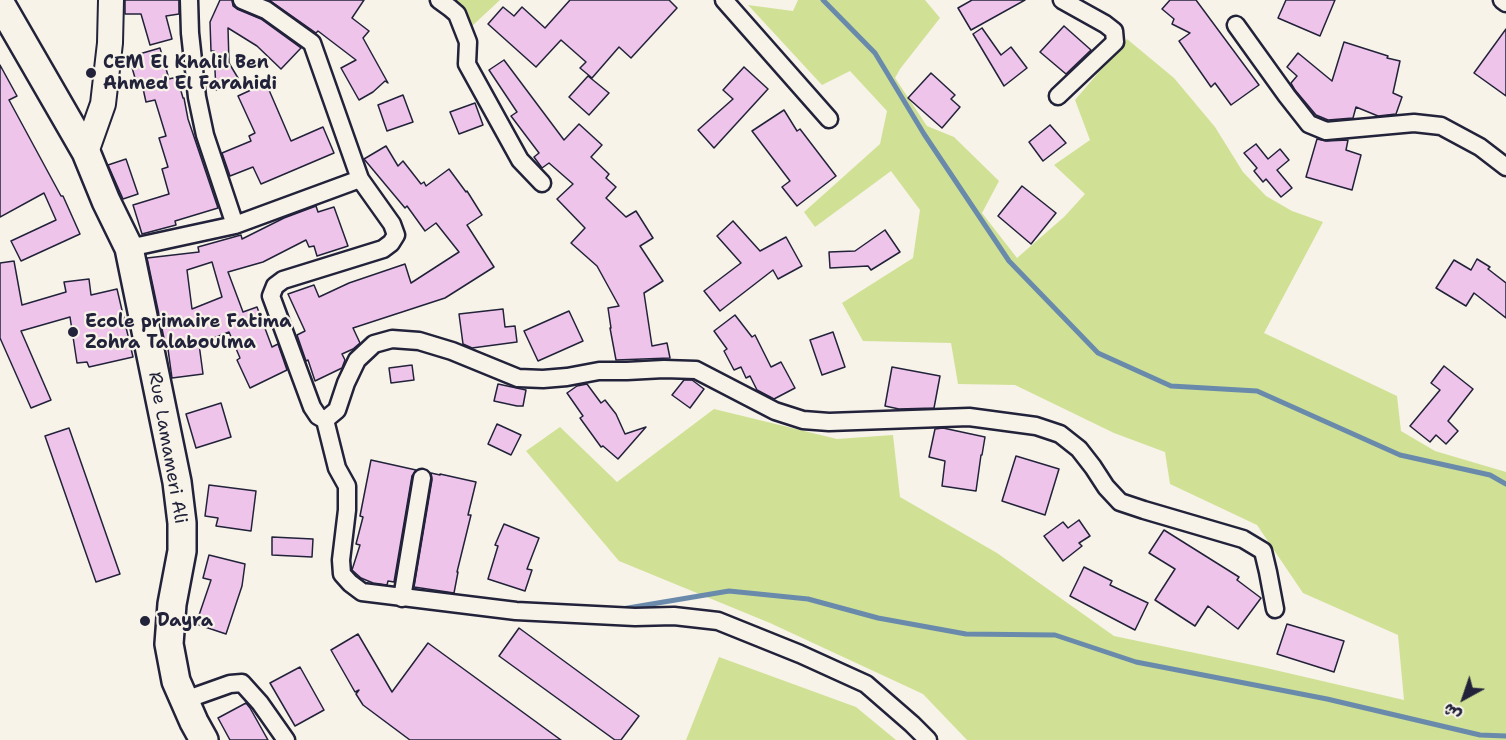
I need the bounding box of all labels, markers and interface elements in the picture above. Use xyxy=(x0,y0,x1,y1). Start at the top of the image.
place label: CEM El Khalil Ben Ahmed El Farahidi xyxy=(103,52,277,94)
marker: CEM El Khalil Ben Ahmed El Farahidi xyxy=(84,66,98,80)
place label: Ecole primaire Fatima Zohra Talaboulma xyxy=(85,311,291,354)
marker: Ecole primaire Fatima Zohra Talaboulma xyxy=(66,325,80,339)
street label: Rue Lamameri Ali xyxy=(143,370,191,526)
place label: Dayra xyxy=(157,610,213,632)
marker: Dayra xyxy=(138,614,152,628)
north arrow xyxy=(1434,668,1494,728)
text: ش xyxy=(1439,698,1466,726)

